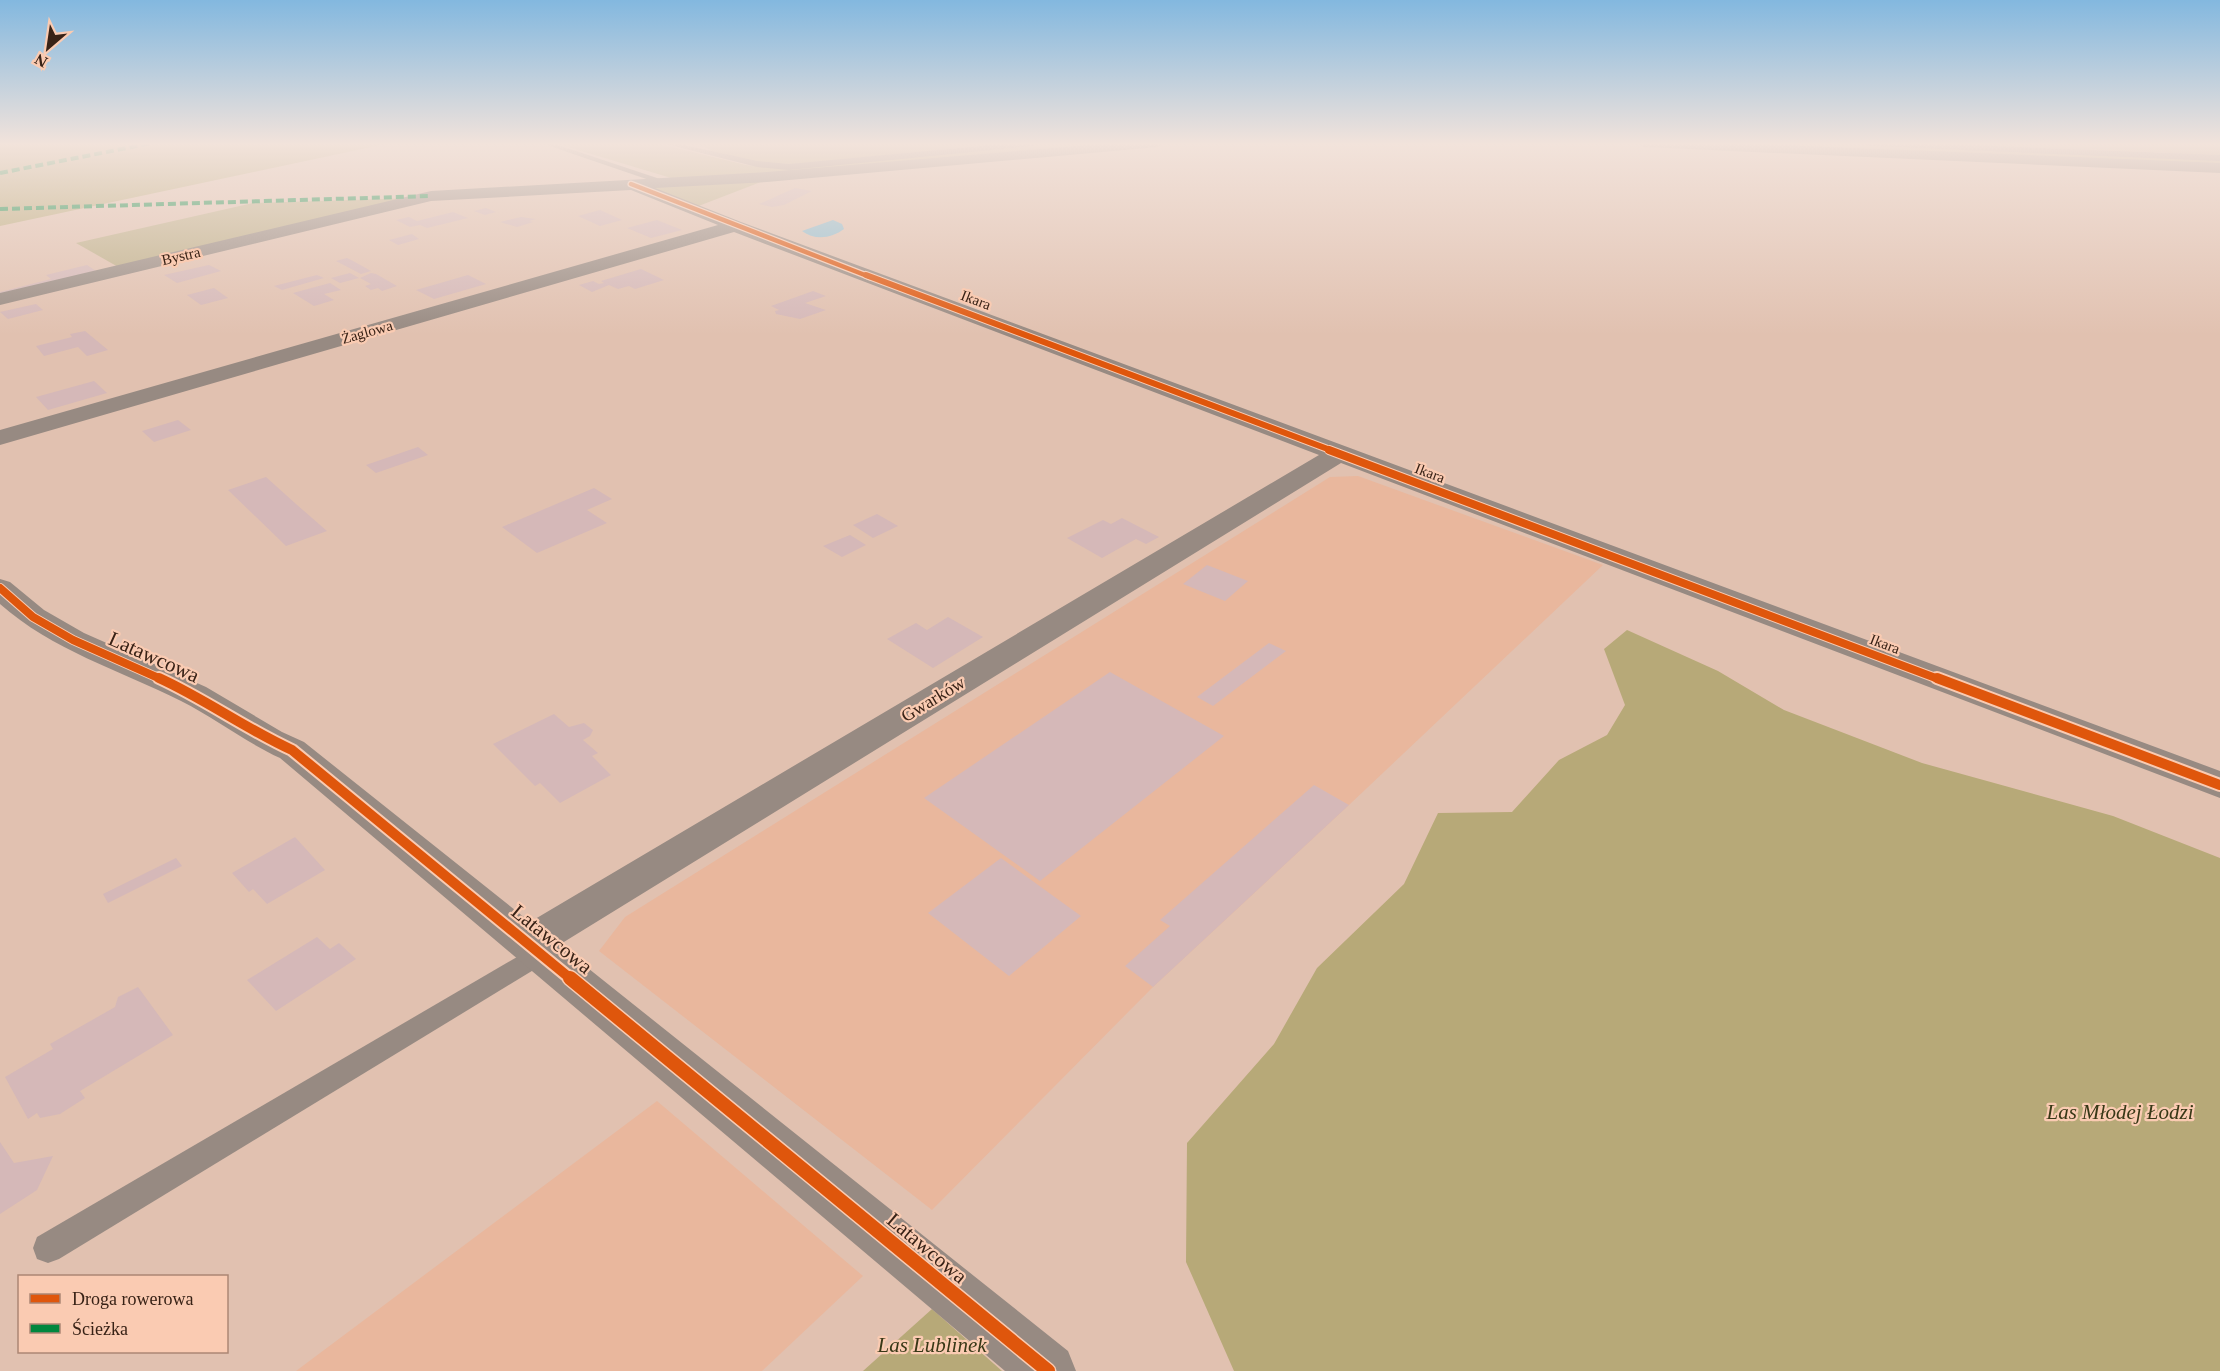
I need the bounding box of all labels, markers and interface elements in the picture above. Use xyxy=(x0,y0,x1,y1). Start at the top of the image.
north arrow xyxy=(18,18,78,78)
text: N xyxy=(31,50,50,71)
street label: Bystra xyxy=(160,244,202,268)
street label: Ikara xyxy=(959,287,994,313)
street label: Żaglowa xyxy=(340,317,395,347)
street label: Ikara xyxy=(1413,460,1448,486)
street label: Latawcowa xyxy=(105,626,204,688)
street label: Ikara xyxy=(1868,631,1903,657)
street label: Gwarków xyxy=(897,672,969,726)
street label: Latawcowa xyxy=(507,899,598,979)
park label: Las Młodej Łodzi xyxy=(2045,1100,2194,1124)
street label: Latawcowa xyxy=(882,1208,972,1289)
legend xyxy=(18,1275,228,1353)
text: Droga rowerowa xyxy=(72,1289,193,1309)
text: Ścieżka xyxy=(72,1318,128,1339)
park label: Las Lublinek xyxy=(876,1333,987,1357)

